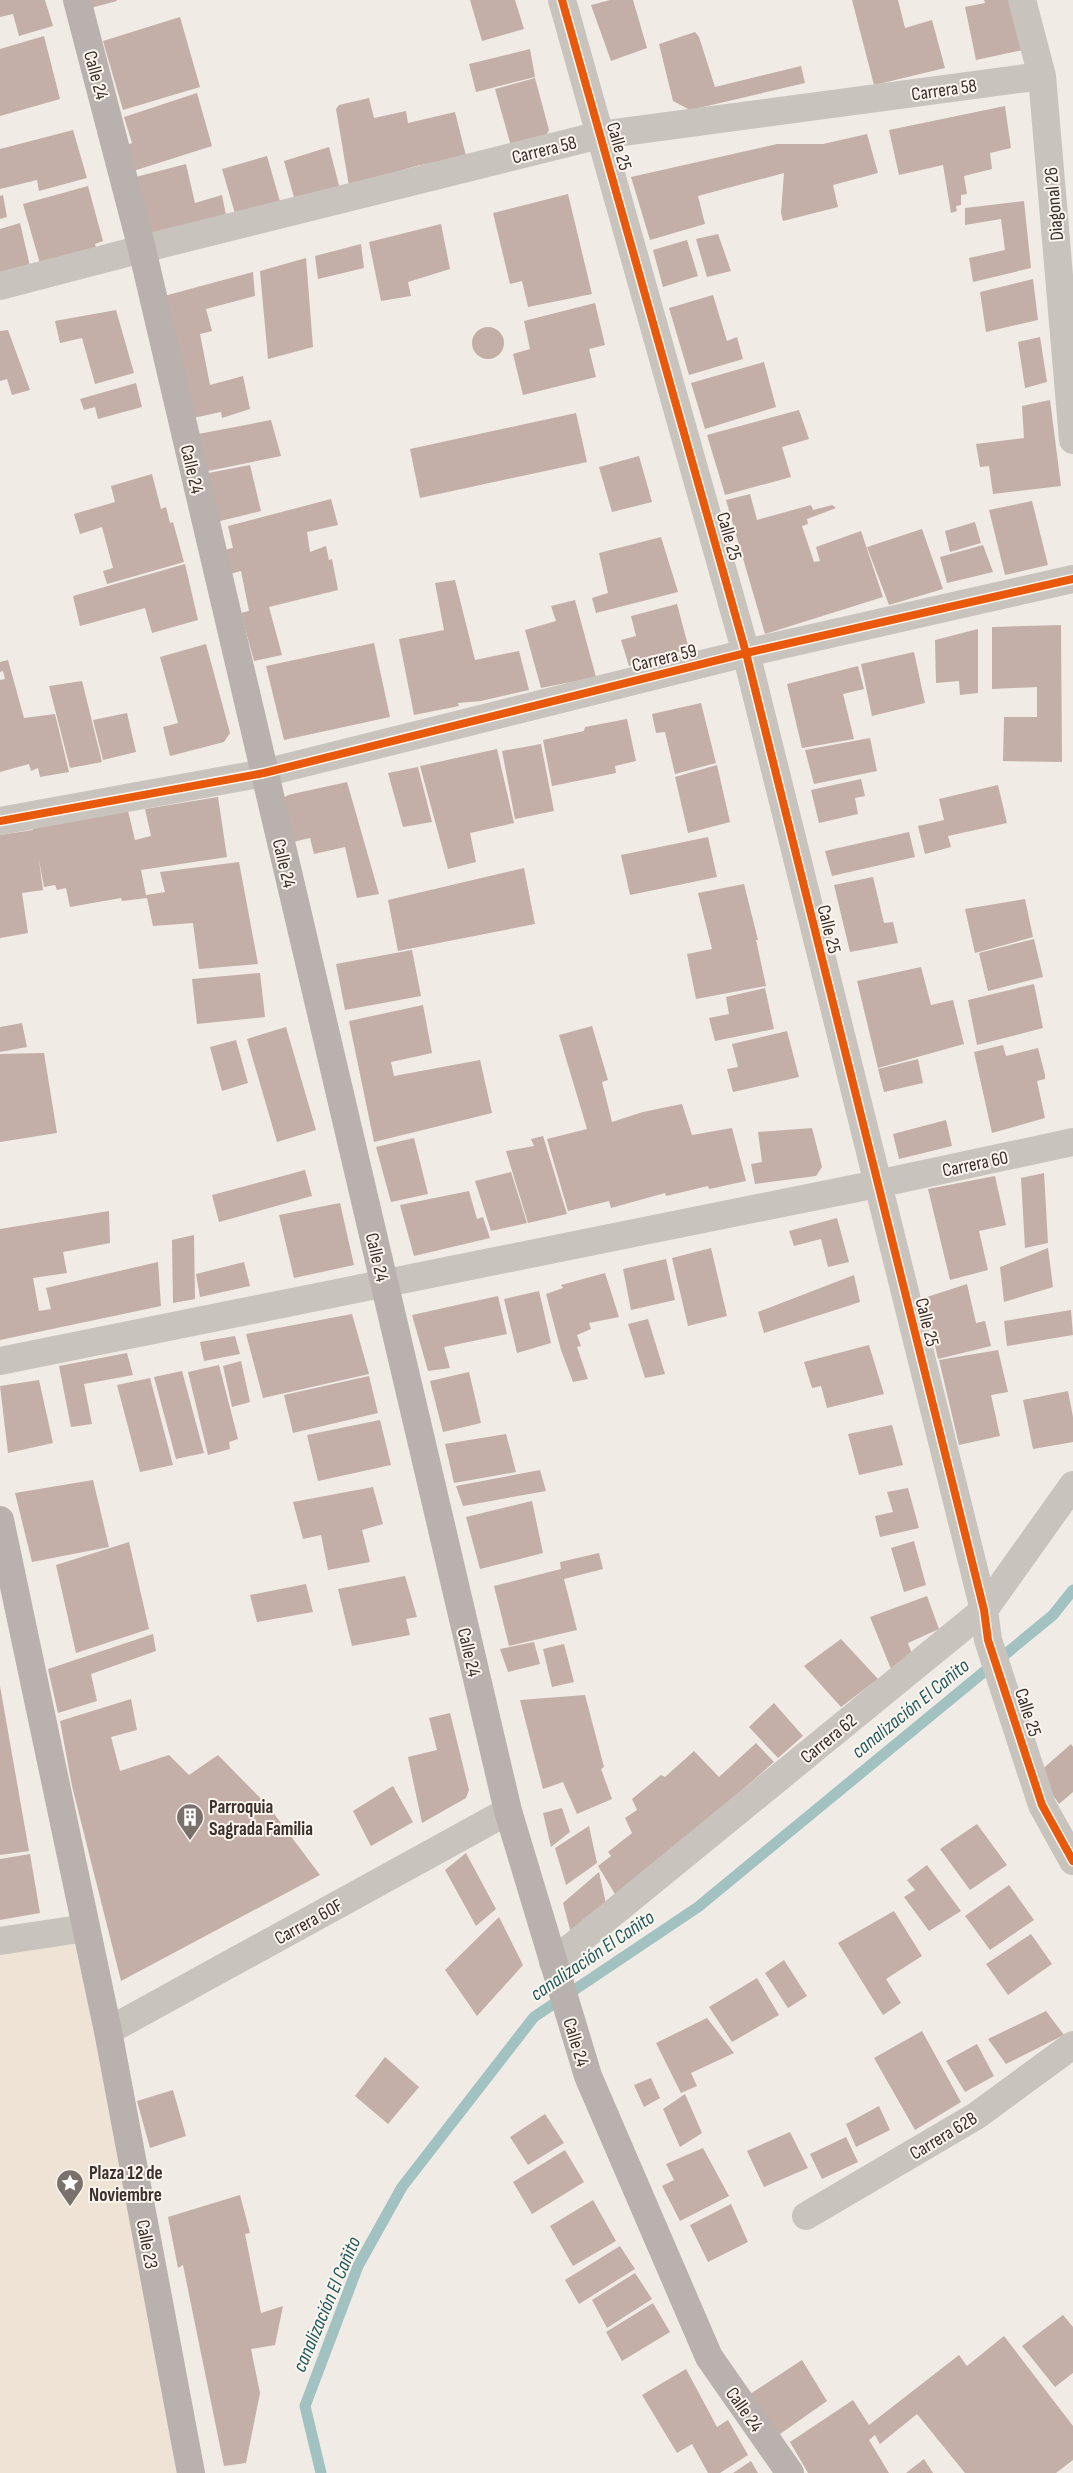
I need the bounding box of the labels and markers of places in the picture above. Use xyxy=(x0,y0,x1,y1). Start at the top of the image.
place label: Parroquia Sagrada Familia xyxy=(209,1796,313,1841)
building icon: Parroquia Sagrada Familia xyxy=(175,1802,205,1841)
place label: Plaza 12 de Noviembre xyxy=(89,2162,163,2207)
place icon: Plaza 12 de Noviembre xyxy=(55,2168,85,2207)

